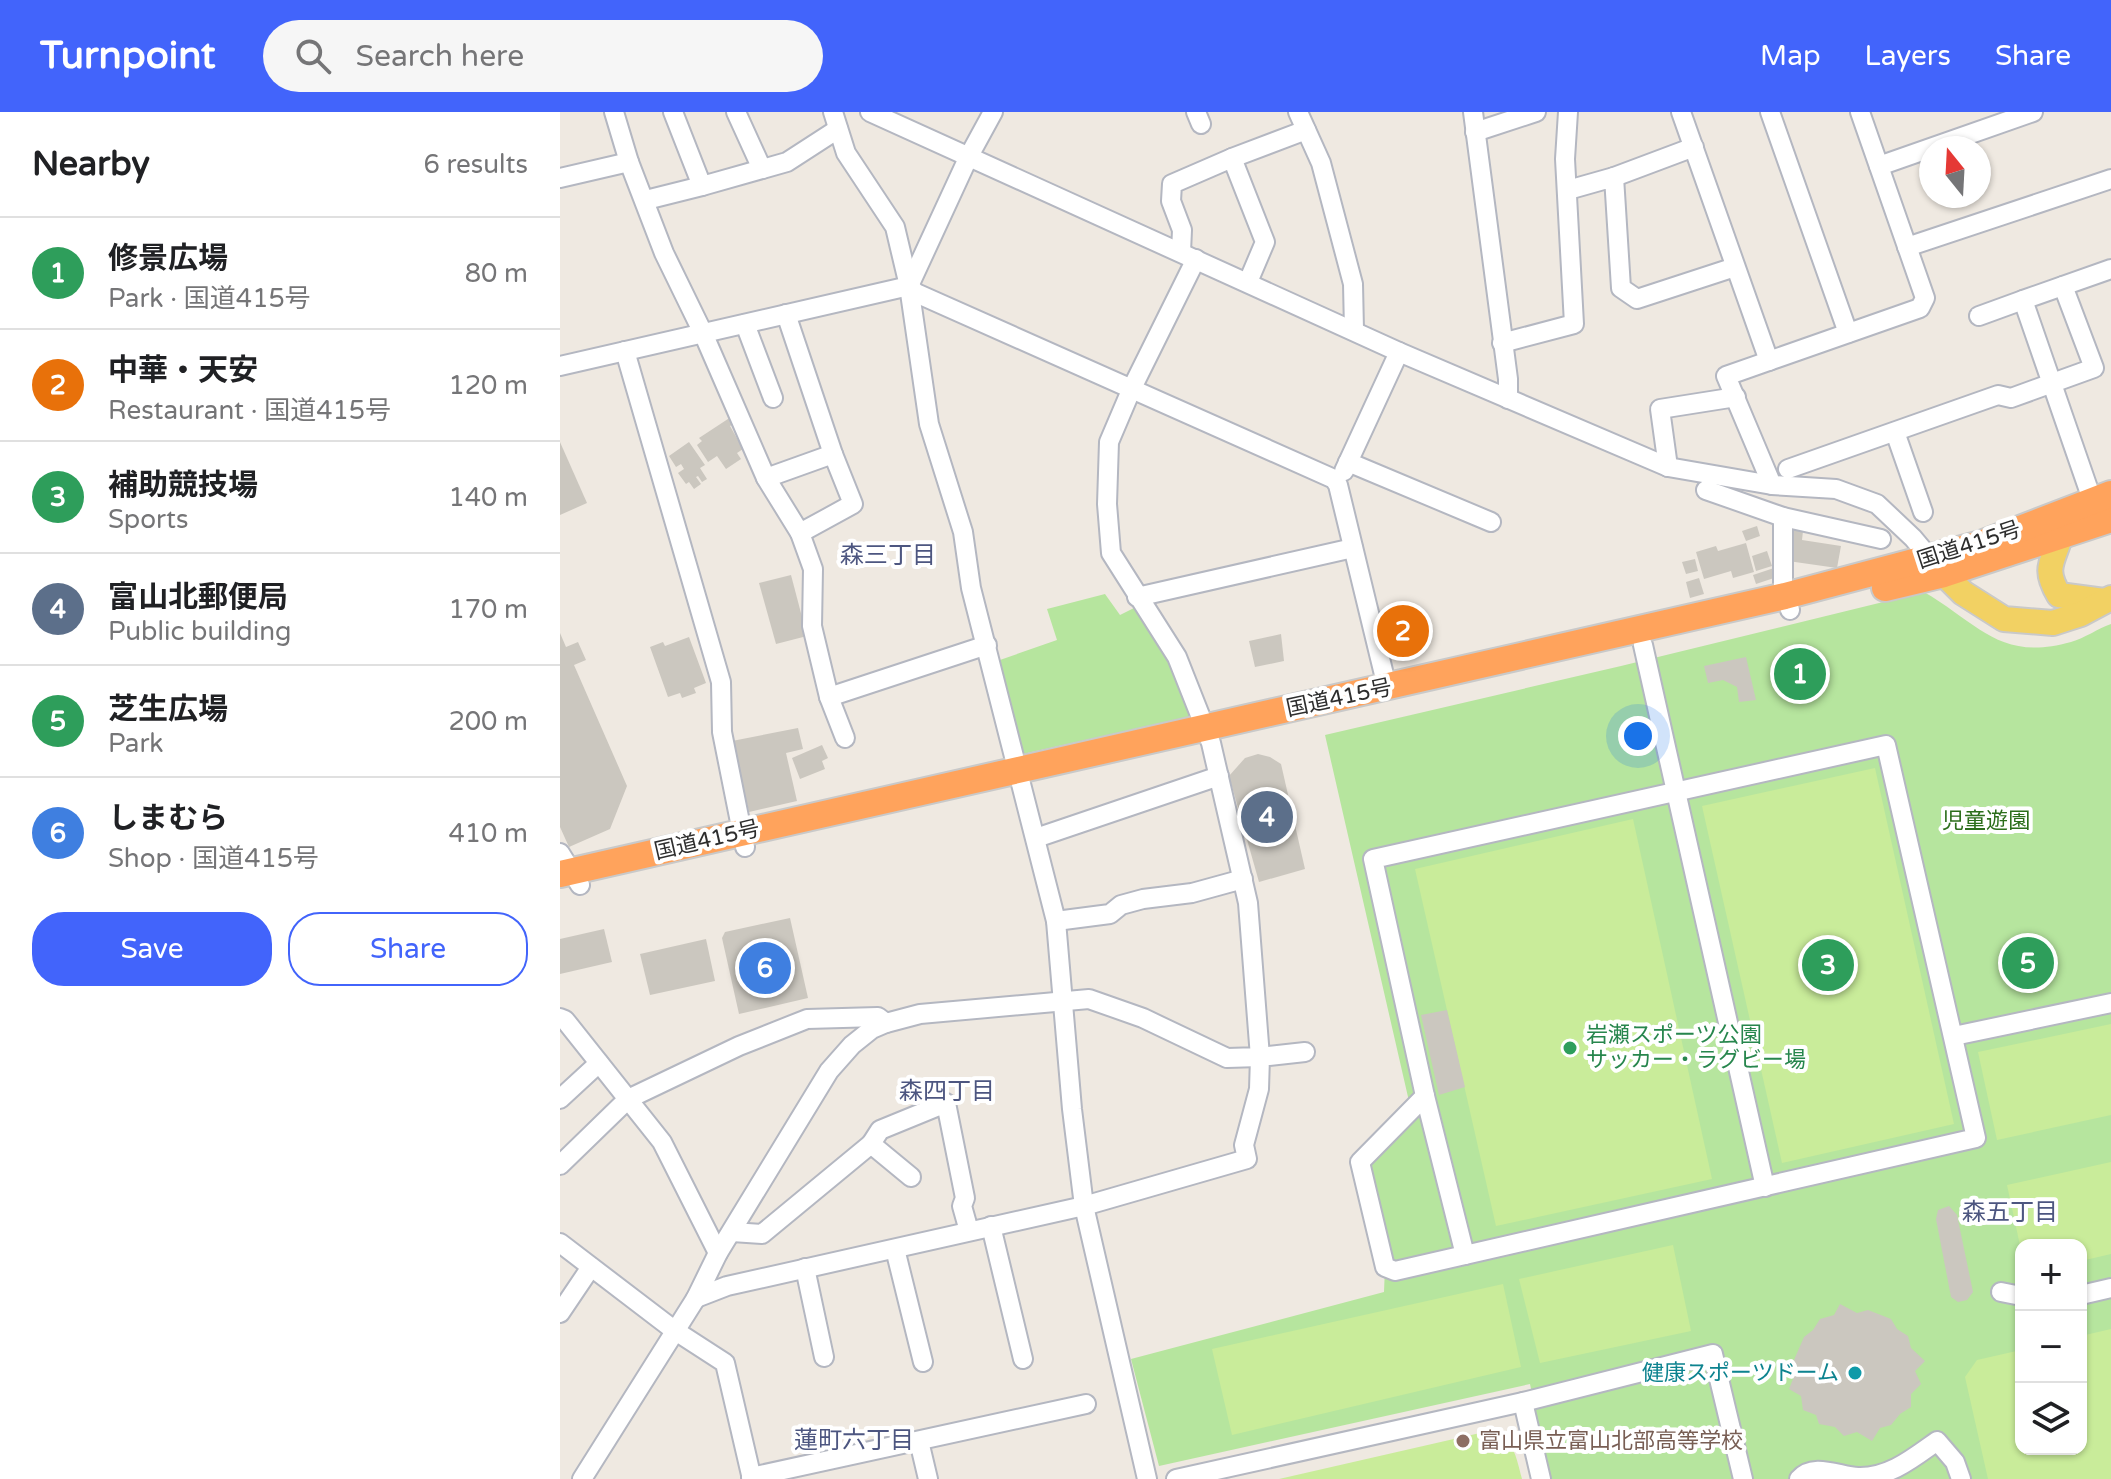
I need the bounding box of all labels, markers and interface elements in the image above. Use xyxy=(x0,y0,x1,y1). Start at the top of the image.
search box xyxy=(263,20,823,92)
text: Turnpoint xyxy=(40,33,215,79)
icon: search xyxy=(291,34,335,78)
text: Search here xyxy=(355,38,524,75)
text: Map xyxy=(1760,39,1821,73)
text: Layers xyxy=(1865,39,1951,73)
text: Share xyxy=(1995,39,2071,73)
north arrow xyxy=(1919,136,1991,208)
text: Nearby xyxy=(32,144,150,185)
text: 6 results xyxy=(423,149,528,180)
text: 修景広場 xyxy=(108,240,228,277)
text: 1 xyxy=(50,258,66,289)
text: 80 m xyxy=(465,258,528,289)
text: Park · 国道415号 xyxy=(108,283,311,314)
text: 中華・天安 xyxy=(108,352,258,389)
text: 2 xyxy=(50,370,66,401)
text: 120 m xyxy=(448,370,528,401)
text: Restaurant · 国道415号 xyxy=(108,395,391,426)
text: 補助競技場 xyxy=(108,467,258,504)
text: 3 xyxy=(50,482,66,513)
text: 140 m xyxy=(448,482,528,513)
text: Sports xyxy=(108,504,188,535)
street label: 国道415号 xyxy=(1914,516,2024,574)
district label: 森三丁目 xyxy=(840,541,936,570)
text: 富山北郵便局 xyxy=(108,579,288,616)
text: 4 xyxy=(50,594,66,625)
text: 170 m xyxy=(448,594,528,625)
pin: 2 xyxy=(1377,601,1429,661)
text: Public building xyxy=(108,616,291,647)
pin: 1 xyxy=(1774,644,1826,704)
street label: 国道415号 xyxy=(1284,674,1394,722)
text: 芝生広場 xyxy=(108,691,228,728)
text: 5 xyxy=(50,706,66,737)
text: 200 m xyxy=(448,706,528,737)
your location xyxy=(1618,716,1658,756)
text: Park xyxy=(108,728,164,759)
pin: 4 xyxy=(1241,787,1293,847)
text: しまむら xyxy=(108,800,228,837)
park label: 児童遊園 xyxy=(1942,808,2030,834)
street label: 国道415号 xyxy=(652,815,762,865)
text: 6 xyxy=(50,818,66,849)
text: 410 m xyxy=(448,818,528,849)
text: Shop · 国道415号 xyxy=(108,843,319,874)
button: Save xyxy=(32,912,272,986)
button: Share xyxy=(288,912,528,986)
pin: 5 xyxy=(2002,933,2054,993)
pin: 3 xyxy=(1802,935,1854,995)
pin: 6 xyxy=(739,938,791,998)
place label: 岩瀬スポーツ公園 サッカー・ラグビー場 xyxy=(1586,1022,1806,1073)
marker: 岩瀬スポーツ公園 サッカー・ラグビー場 xyxy=(1561,1039,1579,1057)
district label: 森四丁目 xyxy=(899,1077,995,1106)
district label: 森五丁目 xyxy=(1962,1198,2058,1227)
map controls xyxy=(2015,1239,2087,1455)
button: + xyxy=(2015,1239,2087,1311)
button: − xyxy=(2015,1311,2087,1383)
place label: 健康スポーツドーム xyxy=(1642,1360,1839,1386)
marker: 健康スポーツドーム xyxy=(1846,1364,1864,1382)
button: layers xyxy=(2015,1383,2087,1455)
district label: 蓮町六丁目 xyxy=(794,1426,914,1455)
place label: 富山県立富山北部高等学校 xyxy=(1479,1428,1743,1454)
marker: 富山県立富山北部高等学校 xyxy=(1454,1432,1472,1450)

